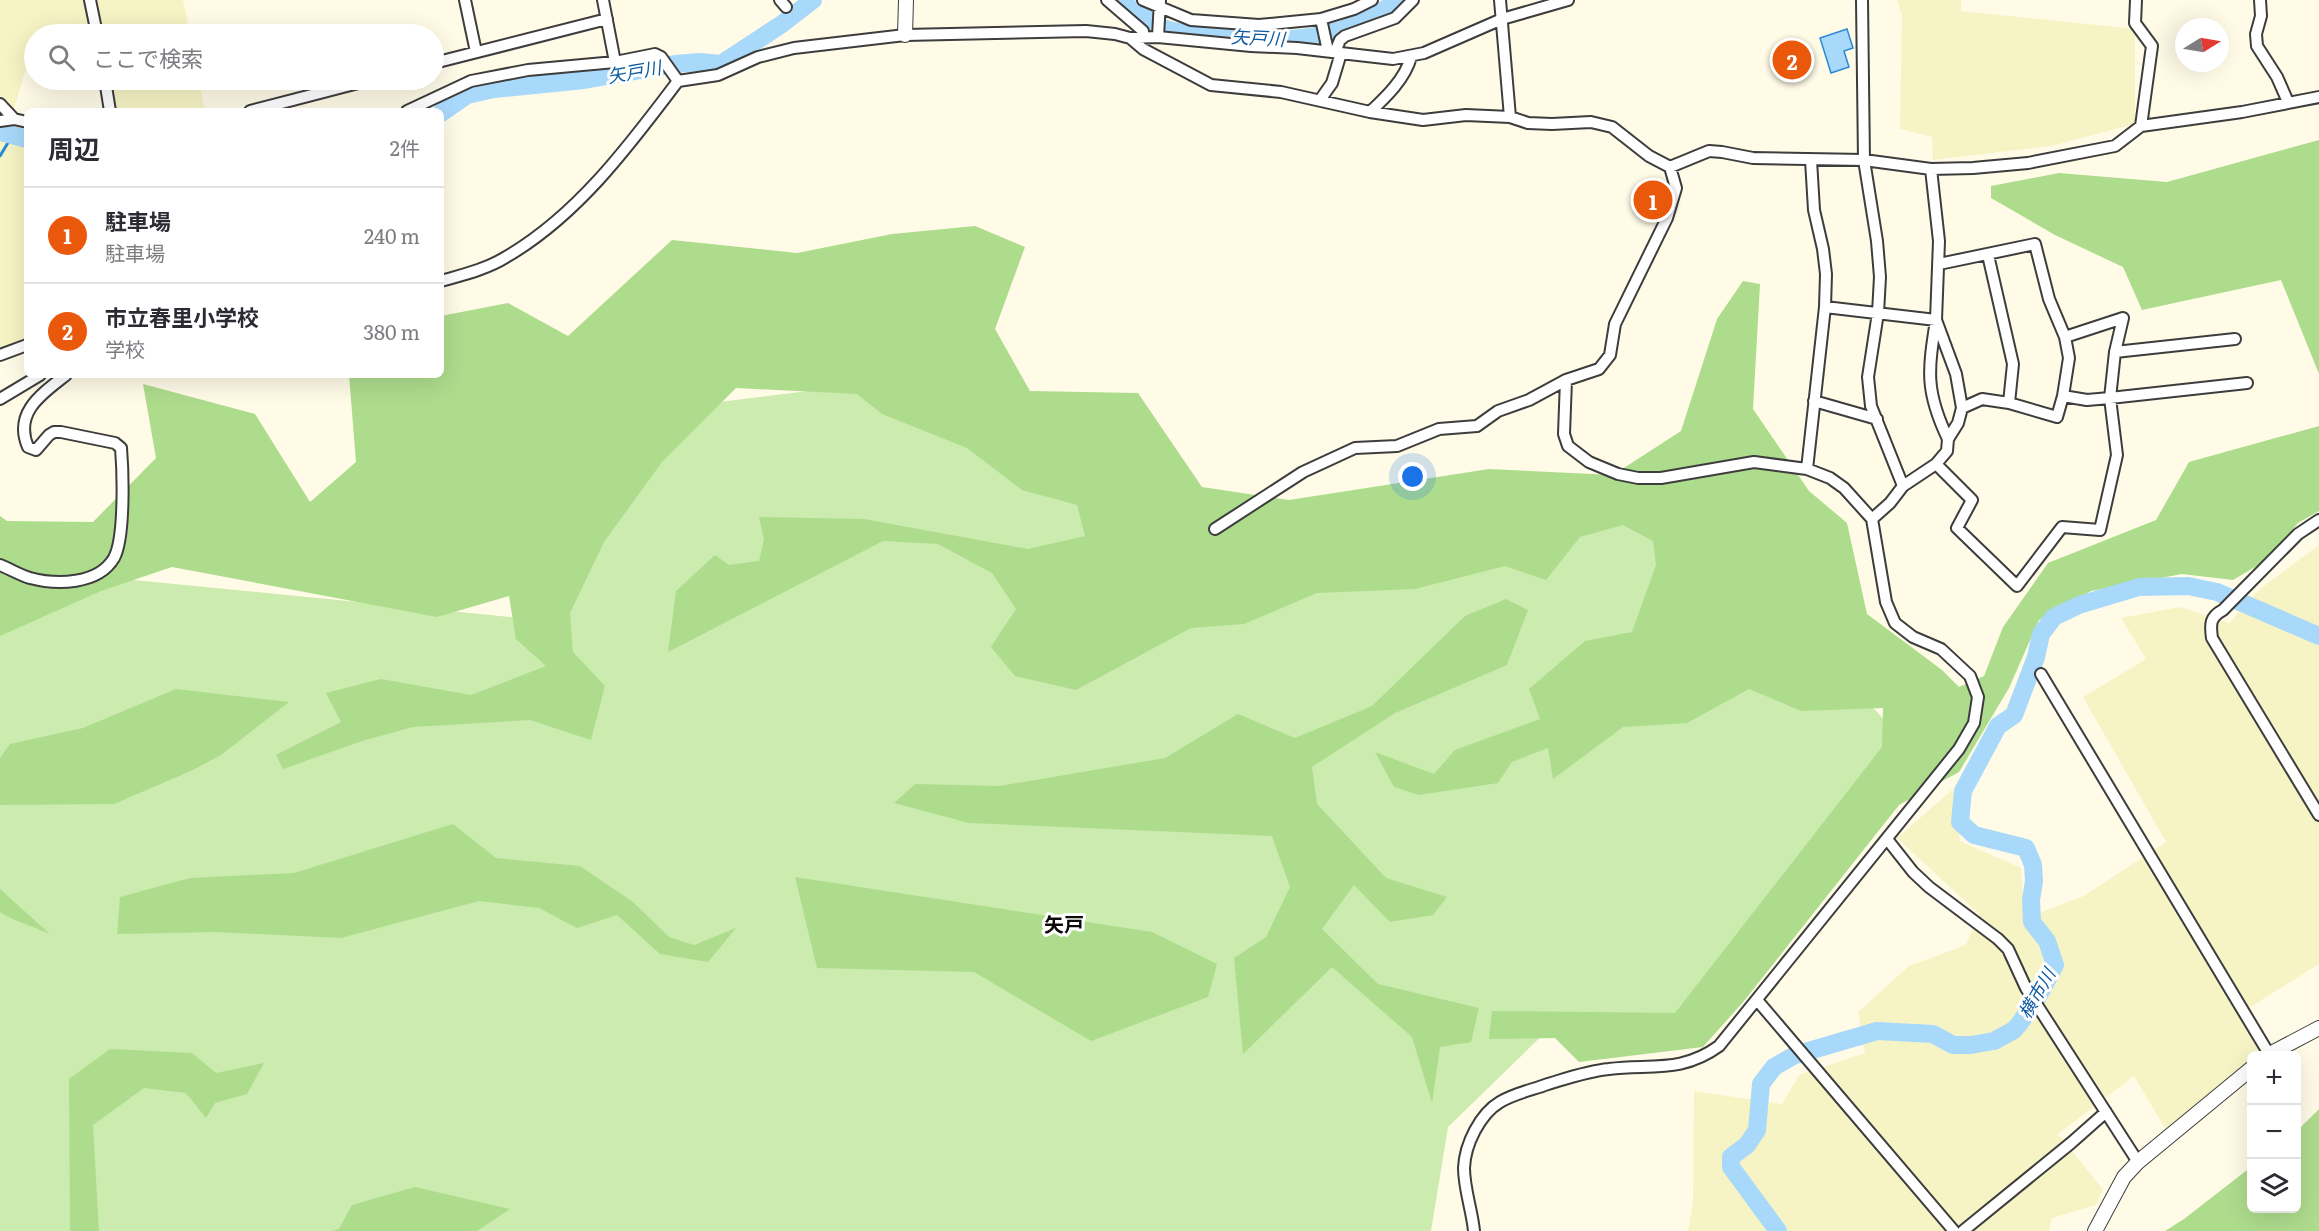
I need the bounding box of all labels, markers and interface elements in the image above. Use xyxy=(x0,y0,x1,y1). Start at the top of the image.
north arrow xyxy=(2175,18,2229,72)
water label: 矢戸川 xyxy=(1230,22,1288,52)
search box xyxy=(24,24,444,90)
pin: 2 xyxy=(1772,38,1812,82)
icon: search xyxy=(45,41,78,74)
text: ここで検索 xyxy=(93,41,203,74)
water label: 矢戸川 xyxy=(605,53,665,89)
text: 周辺 xyxy=(48,128,100,167)
text: 2件 xyxy=(390,132,420,162)
pin: 1 xyxy=(1634,178,1672,222)
text: 駐車場 xyxy=(105,204,171,237)
text: 1 xyxy=(63,220,72,250)
text: 240 m xyxy=(364,220,420,250)
text: 駐車場 xyxy=(105,237,165,267)
text: 市立春里小学校 xyxy=(105,300,259,333)
text: 2 xyxy=(62,316,73,346)
text: 380 m xyxy=(363,316,420,346)
text: 学校 xyxy=(105,333,145,363)
your location xyxy=(1398,462,1427,491)
district label: 矢戸 xyxy=(1044,908,1084,938)
water label: 横市川 xyxy=(2011,961,2062,1023)
map controls xyxy=(2247,1051,2301,1213)
button: + xyxy=(2247,1051,2301,1105)
button: − xyxy=(2247,1105,2301,1159)
button: layers xyxy=(2247,1159,2301,1213)

